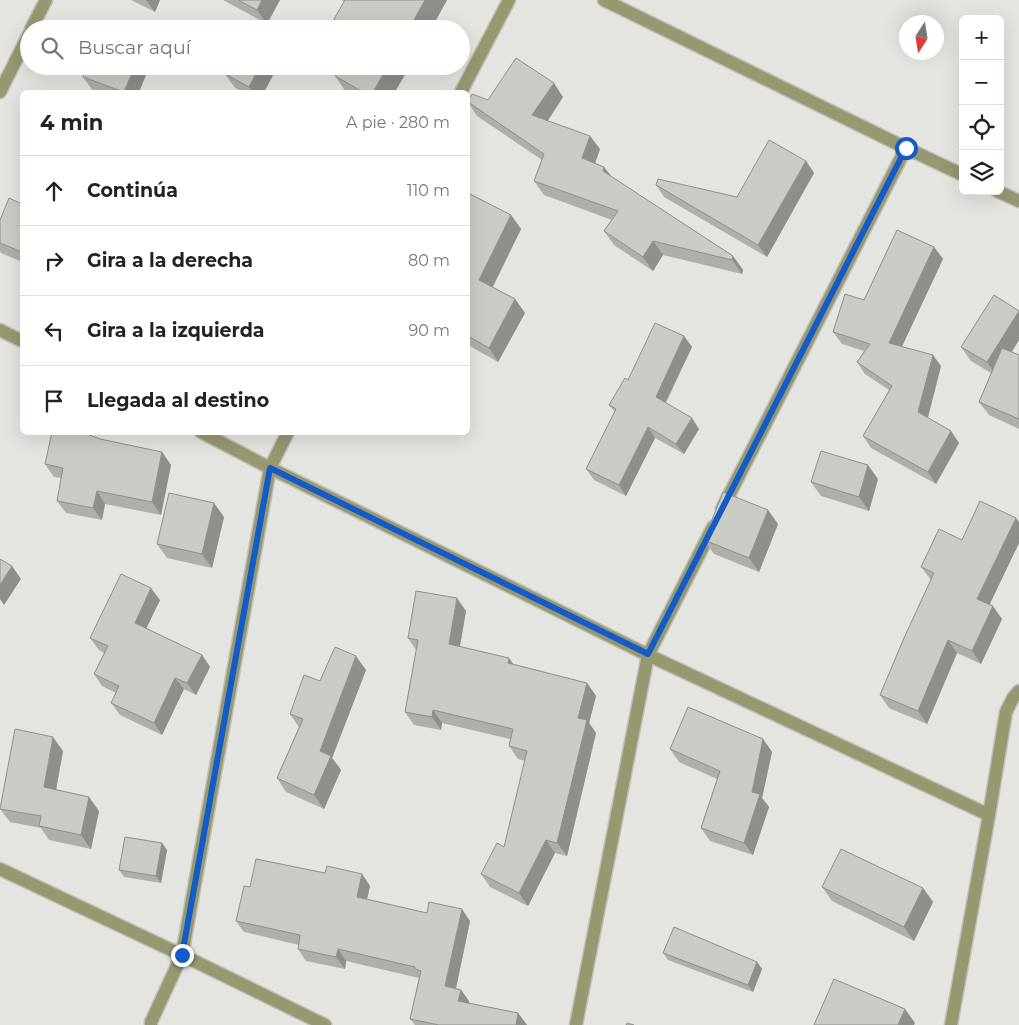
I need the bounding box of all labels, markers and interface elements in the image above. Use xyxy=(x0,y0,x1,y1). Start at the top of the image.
north arrow xyxy=(899,15,944,60)
map controls xyxy=(959,15,1004,195)
button: + xyxy=(959,15,1004,60)
search box xyxy=(20,20,470,75)
icon: search xyxy=(38,34,66,62)
text: Buscar aquí xyxy=(78,36,191,59)
button: − xyxy=(959,60,1004,105)
button: locate xyxy=(959,105,1004,150)
text: 4 min xyxy=(40,110,103,135)
text: A pie · 280 m xyxy=(346,113,450,132)
route start xyxy=(895,137,918,160)
button: layers xyxy=(959,150,1004,195)
icon: ahead xyxy=(40,177,68,205)
text: Continúa xyxy=(87,179,178,202)
text: 110 m xyxy=(407,181,450,200)
icon: right xyxy=(40,247,68,275)
text: Gira a la derecha xyxy=(87,249,253,272)
text: 80 m xyxy=(408,251,450,270)
icon: left xyxy=(40,317,68,345)
text: Gira a la izquierda xyxy=(87,319,265,342)
text: 90 m xyxy=(408,321,450,340)
icon: arrive xyxy=(40,387,68,415)
text: Llegada al destino xyxy=(87,389,269,412)
route end xyxy=(171,944,194,967)

